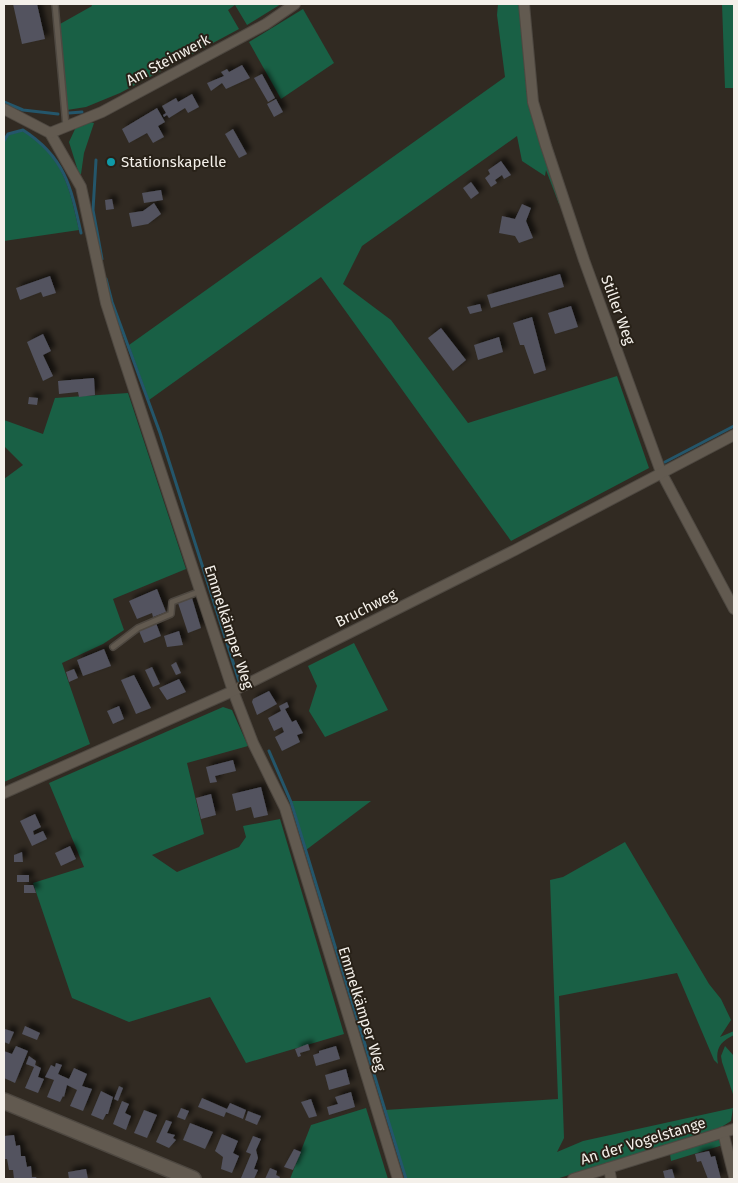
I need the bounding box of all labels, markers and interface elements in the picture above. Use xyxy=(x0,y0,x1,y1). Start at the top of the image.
street label: Am Steinwerk xyxy=(123,30,213,90)
place label: Stationskapelle xyxy=(121,153,226,171)
marker: Stationskapelle xyxy=(105,156,117,168)
street label: Stiller Weg xyxy=(597,273,639,347)
street label: Emmelkämper Weg xyxy=(200,563,258,692)
street label: Bruchweg xyxy=(332,585,400,631)
street label: Emmelkämper Weg xyxy=(334,944,390,1074)
street label: An der Vogelstange xyxy=(578,1113,708,1169)

